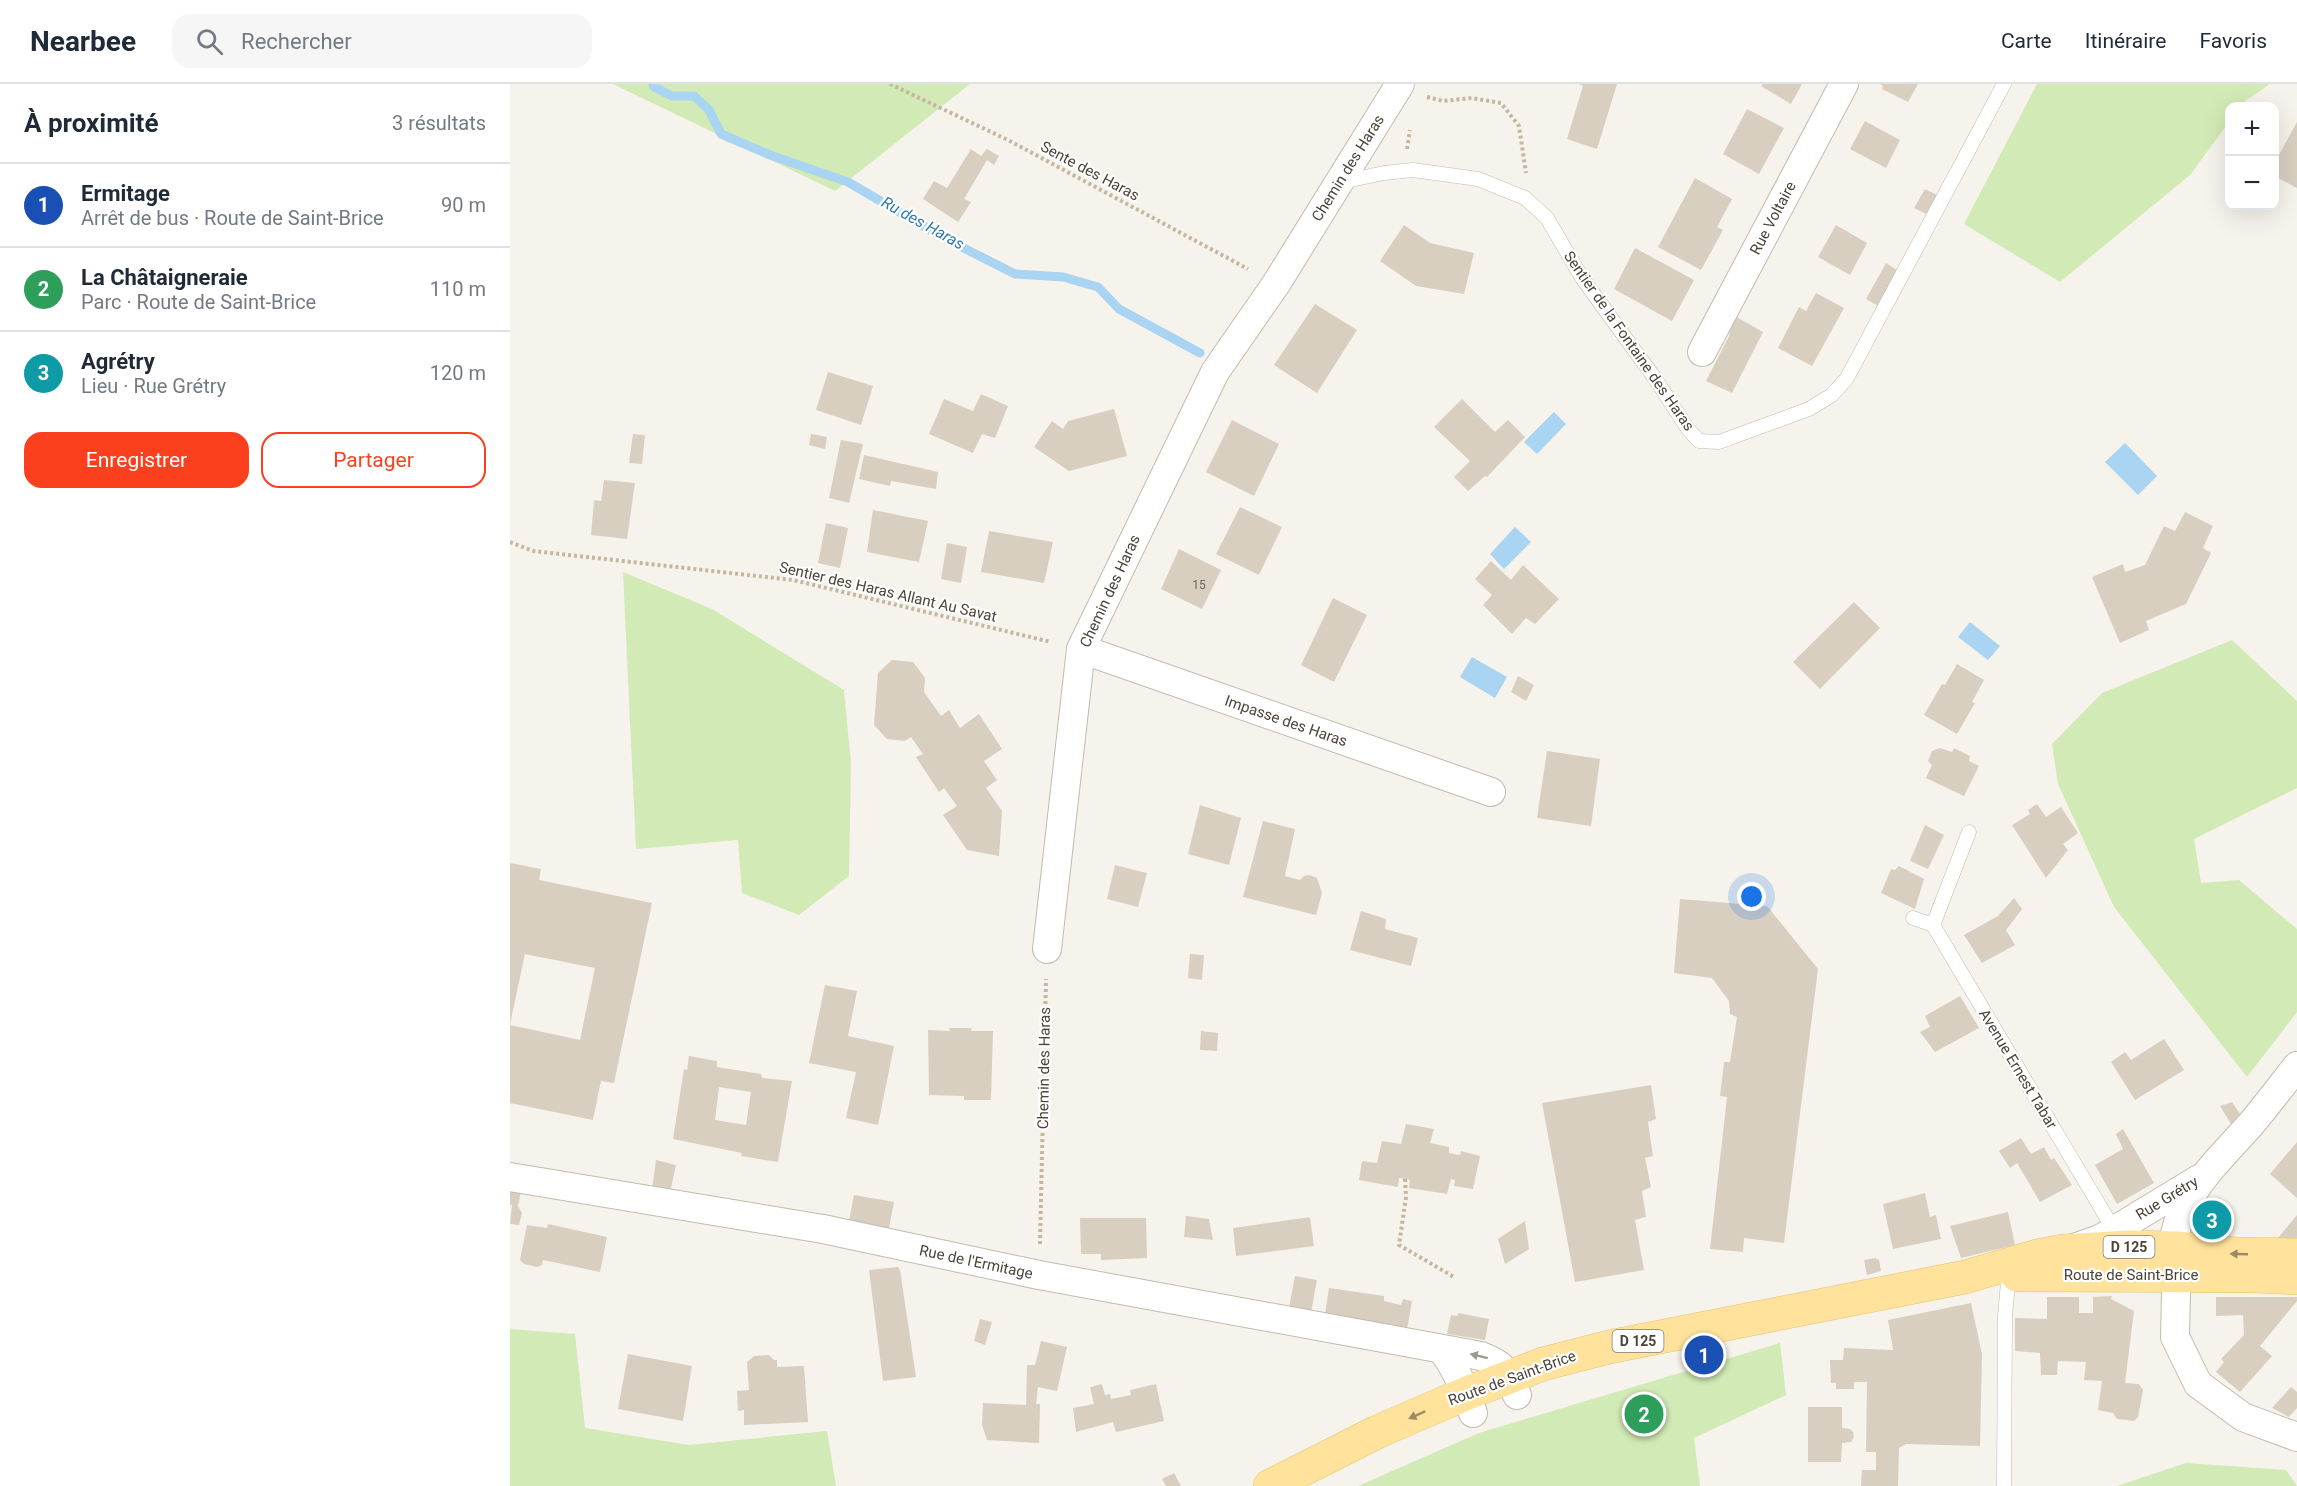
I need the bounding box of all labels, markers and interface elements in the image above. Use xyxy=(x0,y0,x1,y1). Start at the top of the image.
search box xyxy=(172,14,592,68)
text: Nearbee xyxy=(30,25,136,58)
icon: search xyxy=(193,25,226,58)
text: Rechercher xyxy=(241,29,352,54)
text: Carte xyxy=(2001,29,2052,53)
text: Itinéraire xyxy=(2085,29,2166,53)
text: Favoris xyxy=(2199,29,2267,53)
map controls xyxy=(2225,102,2279,210)
button: + xyxy=(2225,102,2279,156)
text: À proximité xyxy=(24,108,158,138)
text: 3 résultats xyxy=(392,111,486,135)
street label: Chemin des Haras xyxy=(1308,111,1388,225)
street label: Sente des Haras xyxy=(1038,137,1142,205)
button: − xyxy=(2225,156,2279,210)
street label: Rue Voltaire xyxy=(1746,178,1800,258)
text: Ermitage xyxy=(81,181,170,206)
water label: Ru des Haras xyxy=(878,192,968,254)
text: 1 xyxy=(38,193,49,217)
text: 90 m xyxy=(441,193,486,217)
text: Arrêt de bus · Route de Saint-Brice xyxy=(81,206,384,230)
street label: Sentier de la Fontaine des Haras xyxy=(1560,248,1698,434)
text: La Châtaigneraie xyxy=(81,265,248,290)
text: 2 xyxy=(38,277,49,301)
text: 110 m xyxy=(430,277,486,301)
text: Parc · Route de Saint-Brice xyxy=(81,290,316,314)
text: Agrétry xyxy=(81,349,155,374)
text: 3 xyxy=(38,361,49,385)
text: 120 m xyxy=(430,361,486,385)
text: Lieu · Rue Grétry xyxy=(81,374,226,398)
button: Enregistrer xyxy=(24,432,249,488)
button: Partager xyxy=(261,432,486,488)
street label: Chemin des Haras xyxy=(1076,532,1144,650)
street label: Sentier des Haras Allant Au Savat xyxy=(778,558,999,626)
house number: 15 xyxy=(1192,578,1206,592)
street label: Impasse des Haras xyxy=(1222,692,1350,750)
your location xyxy=(1737,882,1766,911)
street label: Avenue Ernest Tabar xyxy=(1975,1006,2061,1132)
street label: Chemin des Haras xyxy=(1034,1007,1054,1129)
street label: Rue Grétry xyxy=(2133,1172,2201,1224)
pin: 3 xyxy=(2192,1198,2232,1242)
road number: D 125 xyxy=(2104,1236,2154,1258)
street label: Rue de l'Ermitage xyxy=(918,1241,1034,1283)
one-way arrow xyxy=(2229,1249,2248,1259)
street label: Route de Saint-Brice xyxy=(2064,1266,2198,1284)
road number: D 125 xyxy=(1612,1330,1664,1352)
pin: 1 xyxy=(1684,1332,1724,1378)
street label: Route de Saint-Brice xyxy=(1446,1346,1578,1409)
one-way arrow xyxy=(1470,1351,1488,1361)
pin: 2 xyxy=(1624,1392,1664,1436)
one-way arrow xyxy=(1408,1410,1426,1420)

